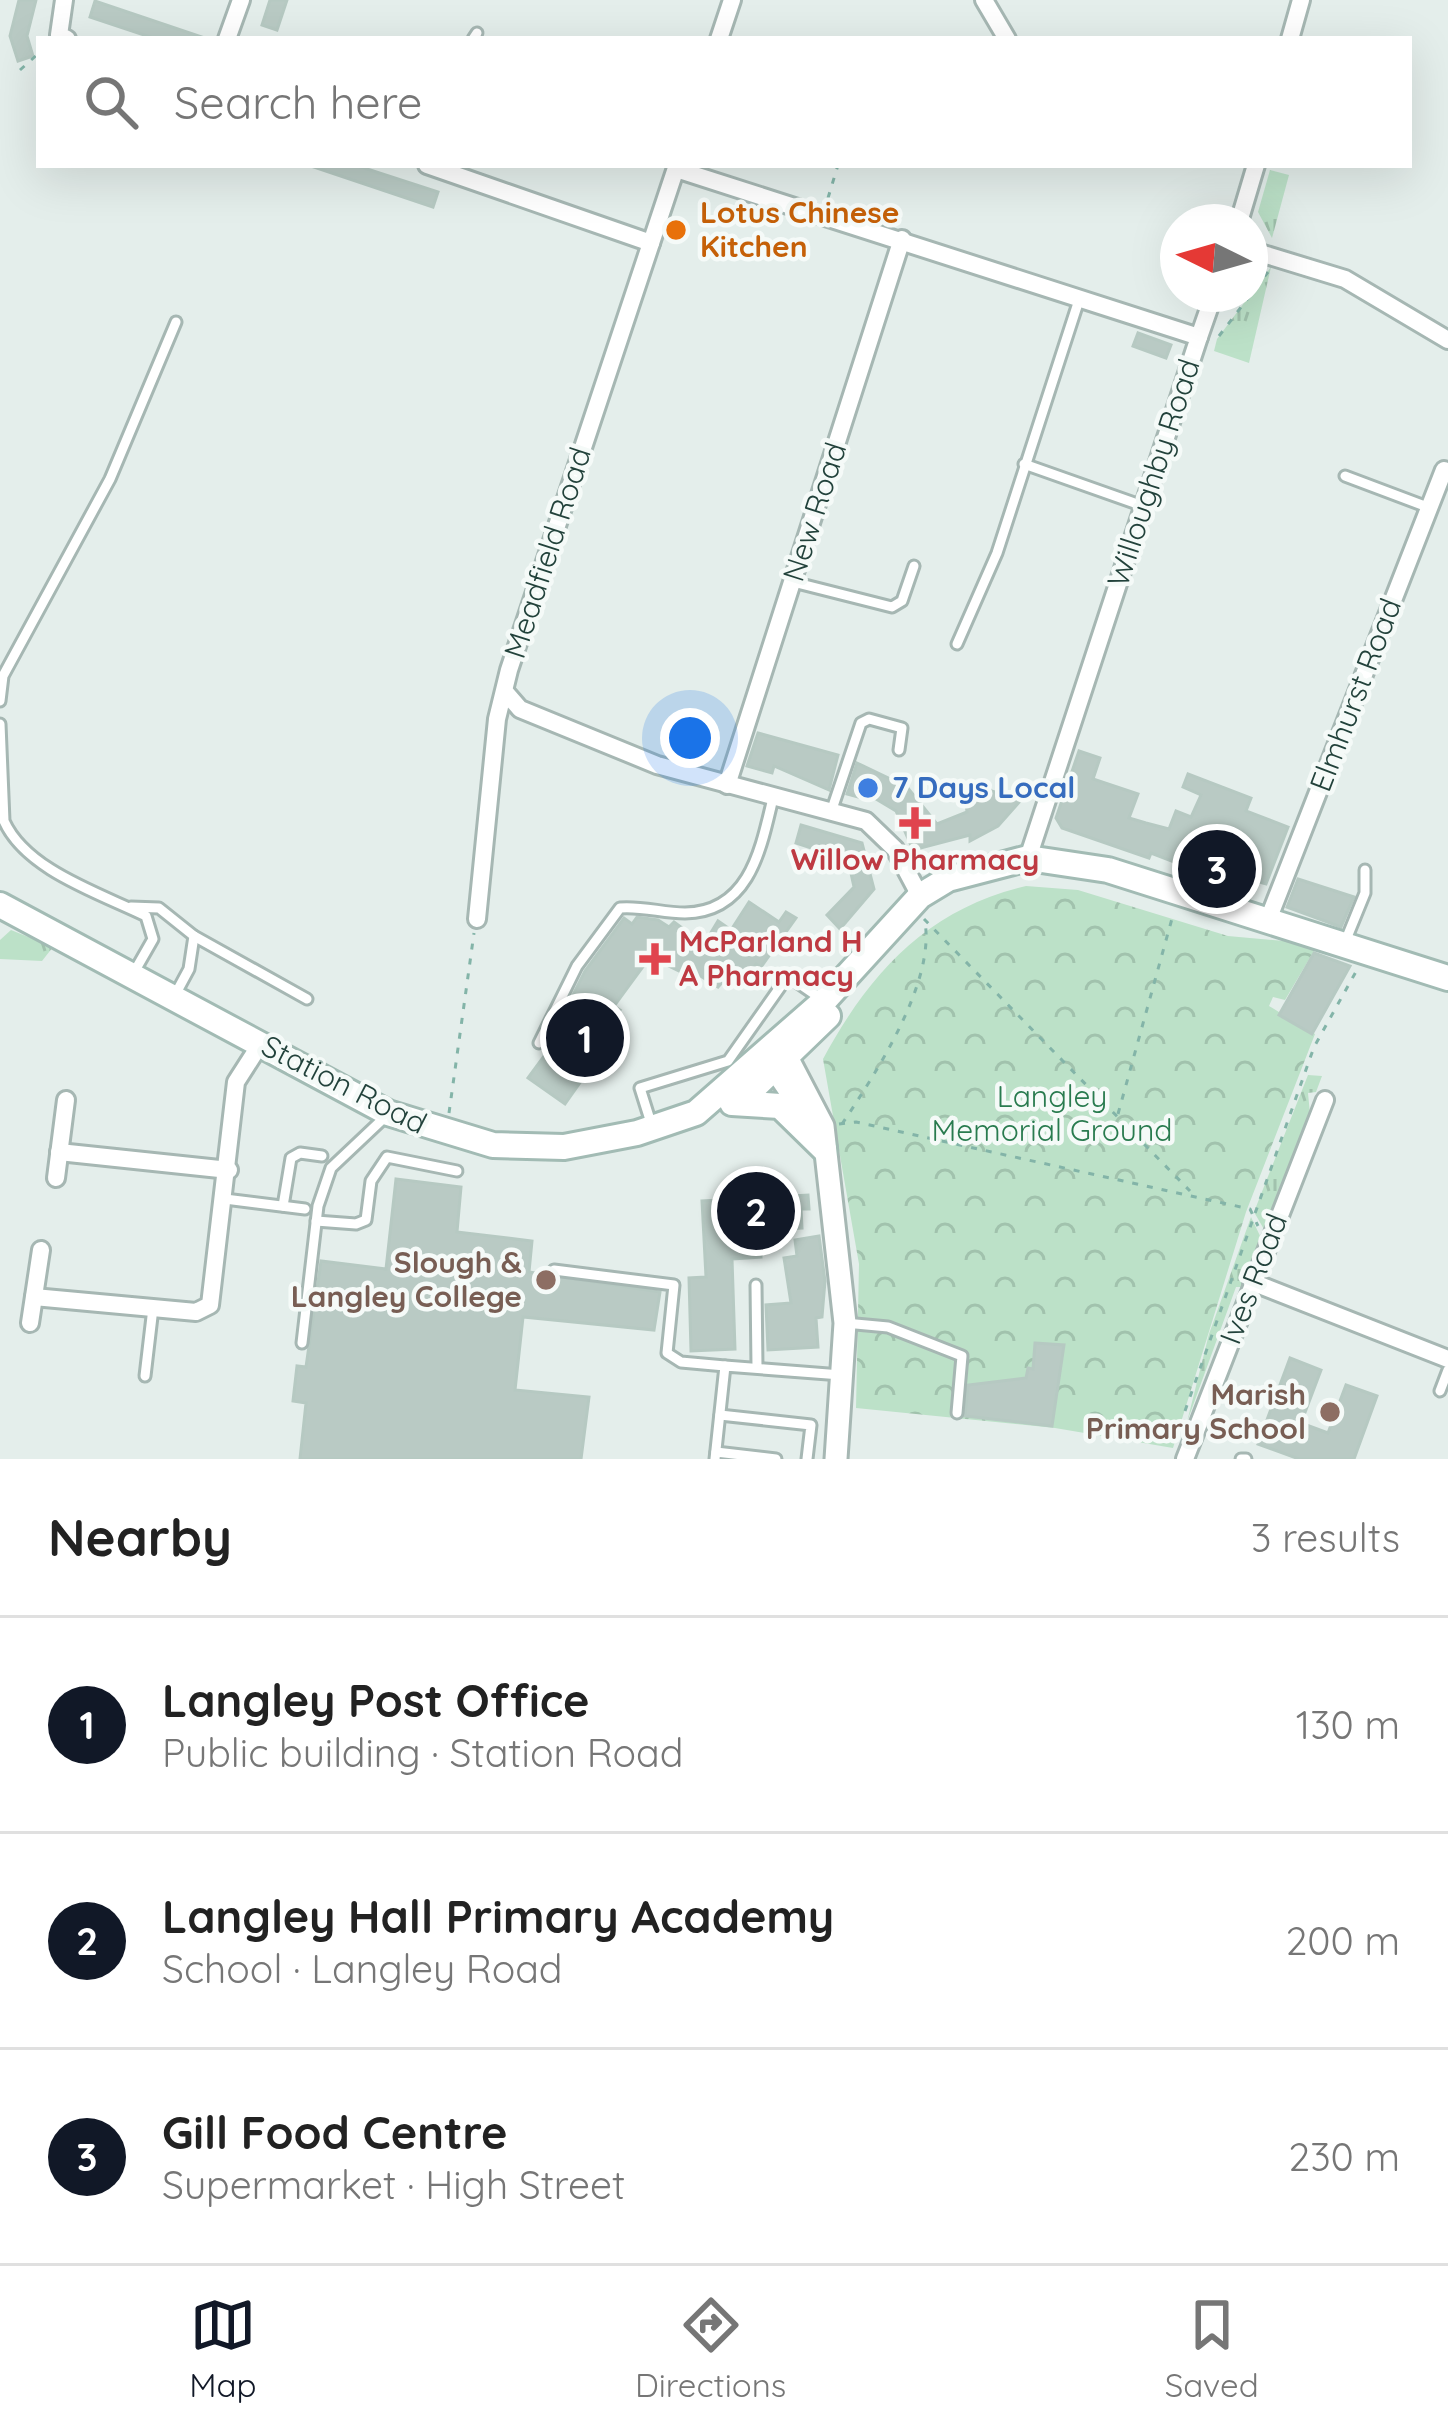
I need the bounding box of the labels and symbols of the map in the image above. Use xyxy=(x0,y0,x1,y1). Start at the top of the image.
place label: Lotus Chinese Kitchen xyxy=(700,193,900,265)
north arrow xyxy=(1160,204,1268,312)
marker: Lotus Chinese Kitchen xyxy=(663,217,689,243)
street label: Willoughby Road xyxy=(1098,354,1208,591)
street label: New Road xyxy=(774,437,854,586)
street label: Meadfield Road xyxy=(495,442,599,663)
street label: Elmhurst Road xyxy=(1301,593,1409,797)
your location xyxy=(660,708,720,768)
place label: 7 Days Local xyxy=(892,768,1075,806)
marker: 7 Days Local xyxy=(855,775,881,801)
marker: Willow Pharmacy xyxy=(902,810,928,836)
pin: 3 xyxy=(1178,824,1256,914)
place label: Willow Pharmacy xyxy=(791,840,1039,878)
place label: McParland H A Pharmacy xyxy=(679,922,863,994)
marker: McParland H A Pharmacy xyxy=(642,946,668,972)
pin: 1 xyxy=(546,993,624,1083)
street label: Station Road xyxy=(256,1026,433,1142)
park label: Langley Memorial Ground xyxy=(932,1077,1172,1149)
pin: 2 xyxy=(717,1166,795,1256)
street label: Ives Road xyxy=(1211,1208,1295,1349)
place label: Slough & Langley College xyxy=(291,1243,522,1315)
marker: Slough & Langley College xyxy=(533,1267,559,1293)
place label: Marish Primary School xyxy=(1086,1375,1306,1447)
marker: Marish Primary School xyxy=(1317,1399,1343,1425)

